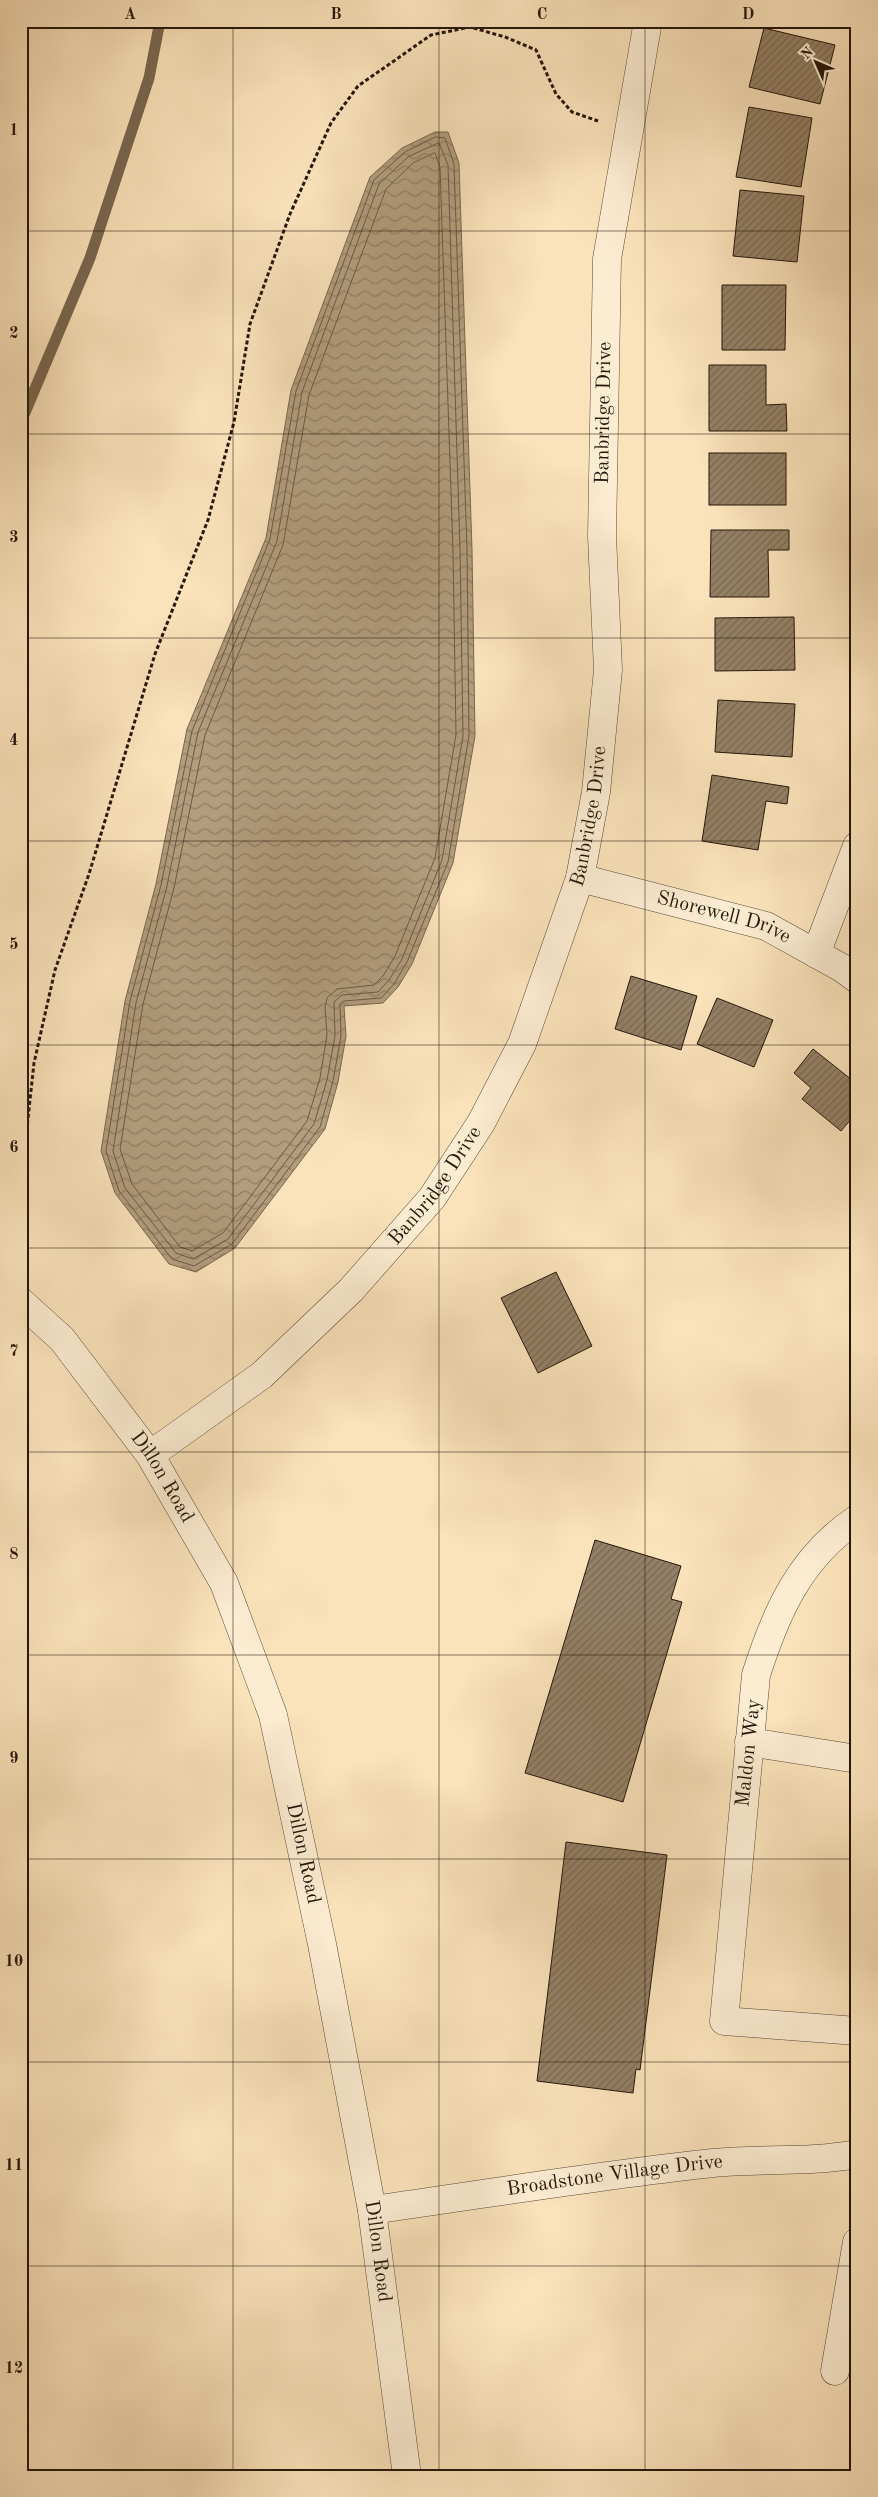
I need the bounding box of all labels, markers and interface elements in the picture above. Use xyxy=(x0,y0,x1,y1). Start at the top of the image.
text: A xyxy=(124,7,136,23)
text: B xyxy=(330,7,342,23)
text: C xyxy=(537,7,547,23)
text: D xyxy=(742,7,754,23)
north arrow xyxy=(790,38,840,88)
text: N xyxy=(799,45,816,62)
text: 1 xyxy=(9,123,19,139)
text: 2 xyxy=(9,326,19,342)
street label: Banbridge Drive xyxy=(593,342,616,484)
text: 3 xyxy=(9,530,19,546)
text: 4 xyxy=(9,733,19,749)
street label: Banbridge Drive xyxy=(568,745,610,890)
street label: Shorewell Drive xyxy=(655,888,794,947)
text: 5 xyxy=(9,937,19,953)
street label: Banbridge Drive xyxy=(385,1123,486,1249)
text: 6 xyxy=(9,1140,19,1156)
text: 7 xyxy=(9,1344,19,1360)
street label: Dillon Road xyxy=(126,1428,197,1526)
text: 8 xyxy=(9,1547,19,1563)
street label: Maldon Way xyxy=(733,1698,765,1808)
text: 9 xyxy=(9,1751,19,1767)
street label: Dillon Road xyxy=(282,1801,323,1906)
text: 10 xyxy=(5,1954,23,1970)
street label: Broadstone Village Drive xyxy=(505,2152,724,2200)
text: 11 xyxy=(5,2158,23,2174)
street label: Dillon Road xyxy=(360,2199,394,2304)
text: 12 xyxy=(5,2361,23,2377)

